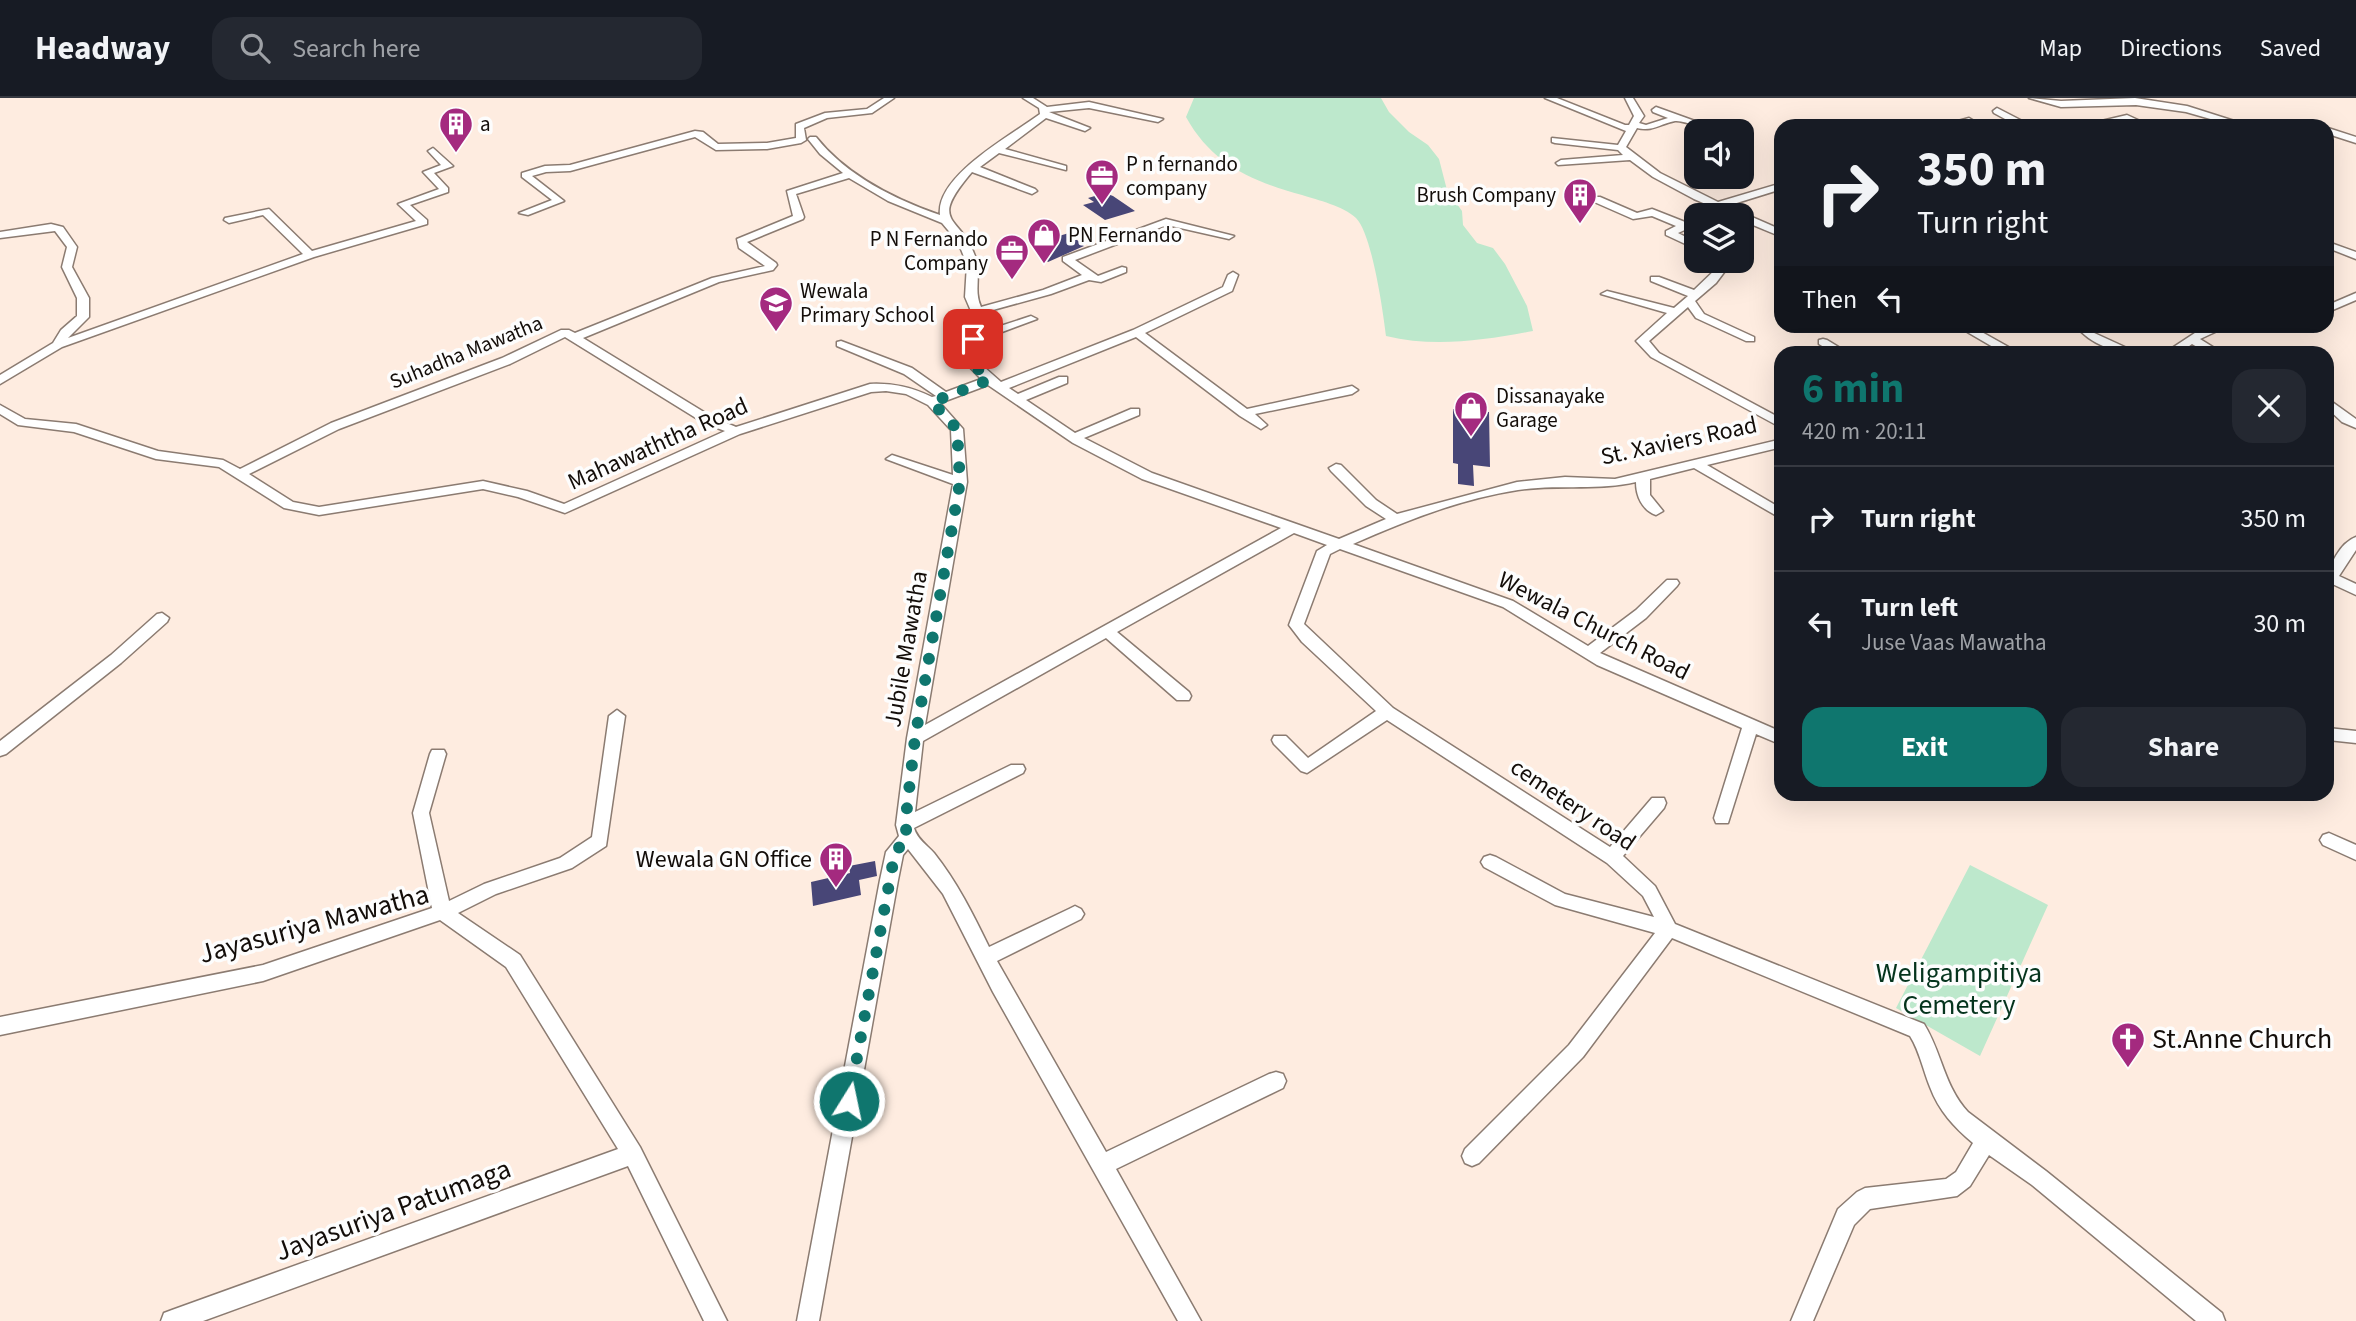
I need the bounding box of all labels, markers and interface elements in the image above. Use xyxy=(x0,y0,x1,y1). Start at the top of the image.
search box xyxy=(212,17,702,80)
text: Headway xyxy=(35,25,170,72)
icon: search xyxy=(236,29,274,67)
text: Search here xyxy=(292,30,420,67)
text: Map xyxy=(2039,31,2082,66)
text: Directions xyxy=(2120,31,2222,66)
text: Saved xyxy=(2260,31,2321,66)
building icon: a xyxy=(437,105,475,154)
place label: a xyxy=(480,109,491,139)
map controls xyxy=(1684,119,1754,273)
button: sound xyxy=(1684,119,1754,189)
text: 350 m xyxy=(1917,135,2046,205)
icon: right xyxy=(1802,147,1893,238)
place label: P n fernando company xyxy=(1126,149,1238,203)
office icon: P n fernando company xyxy=(1083,157,1121,206)
building icon: Brush Company xyxy=(1561,176,1599,225)
place label: Brush Company xyxy=(1416,180,1556,210)
text: Turn right xyxy=(1917,200,2048,246)
button: layers xyxy=(1684,203,1754,273)
shop icon: PN Fernando xyxy=(1025,216,1063,265)
place label: PN Fernando xyxy=(1068,220,1182,250)
place label: P N Fernando Company xyxy=(870,224,988,278)
office icon: P N Fernando Company xyxy=(993,232,1031,281)
place label: Wewala Primary School xyxy=(800,276,935,330)
icon: left xyxy=(1871,280,1909,318)
text: Then xyxy=(1802,281,1857,318)
school or university icon: Wewala Primary School xyxy=(757,284,795,333)
street label: Suhadha Mawatha xyxy=(385,308,547,396)
pin xyxy=(943,309,1003,369)
icon: arrive xyxy=(954,320,992,358)
text: 6 min xyxy=(1802,359,1904,419)
button: close xyxy=(2232,369,2306,443)
place label: Dissanayake Garage xyxy=(1496,381,1605,435)
street label: Mahawaththa Road xyxy=(562,389,754,499)
shop icon: Dissanayake Garage xyxy=(1452,389,1490,438)
street label: St. Xaviers Road xyxy=(1598,407,1760,475)
text: 420 m · 20:11 xyxy=(1802,415,1926,448)
icon: right xyxy=(1802,500,1840,538)
text: Turn right xyxy=(1861,500,1976,537)
text: 350 m xyxy=(2240,500,2306,537)
street label: Wewala Church Road xyxy=(1492,562,1696,690)
street label: Jubile Mawatha xyxy=(875,568,937,730)
text: Turn left xyxy=(1861,589,1958,626)
icon: left xyxy=(1802,605,1840,643)
text: 30 m xyxy=(2253,605,2306,642)
text: Juse Vaas Mawatha xyxy=(1861,626,2047,659)
button: Exit xyxy=(1802,707,2047,787)
button: Share xyxy=(2061,707,2306,787)
street label: cemetery road xyxy=(1503,750,1643,860)
building icon: Wewala GN Office xyxy=(817,840,855,889)
place label: Wewala GN Office xyxy=(636,842,812,877)
street label: Jayasuriya Mawatha xyxy=(194,874,434,974)
park label: Weligampitiya Cemetery xyxy=(1876,953,2042,1025)
place label: St.Anne Church xyxy=(2152,1019,2332,1059)
church icon: St.Anne Church xyxy=(2109,1020,2147,1069)
position arrow xyxy=(812,1064,886,1138)
street label: Jayasuriya Patumaga xyxy=(270,1149,516,1271)

